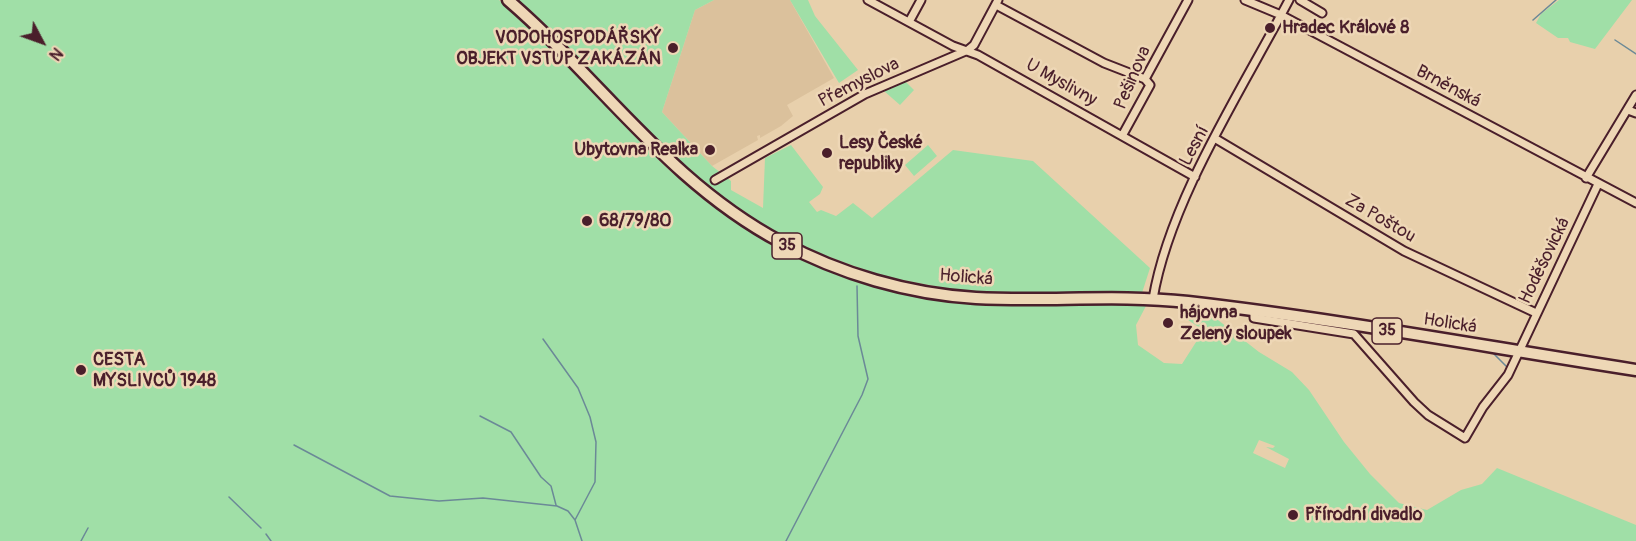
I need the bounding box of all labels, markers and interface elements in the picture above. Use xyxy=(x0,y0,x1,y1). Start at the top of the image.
north arrow xyxy=(12,12,72,72)
place label: Hradec Králové 8 xyxy=(1282,17,1409,39)
marker: Hradec Králové 8 xyxy=(1263,21,1277,35)
place label: VODOHOSPODÁŘSKÝ OBJEKT VSTUP ZAKÁZÁN xyxy=(456,27,661,70)
marker: VODOHOSPODÁŘSKÝ OBJEKT VSTUP ZAKÁZÁN xyxy=(666,41,680,55)
text: N xyxy=(44,43,67,64)
street label: Pešinova xyxy=(1110,43,1156,113)
street label: Přemyslova xyxy=(815,53,903,113)
street label: U Myslivny xyxy=(1022,55,1100,111)
street label: Brněnská xyxy=(1412,61,1484,113)
street label: Lesní xyxy=(1176,122,1214,170)
place label: Lesy České republiky xyxy=(839,132,923,174)
place label: Ubytovna Realka xyxy=(574,139,698,161)
marker: Ubytovna Realka xyxy=(703,143,717,157)
marker: Lesy České republiky xyxy=(820,146,834,160)
street label: Za Poštou xyxy=(1341,190,1419,248)
place label: 68/79/80 xyxy=(599,210,672,232)
marker: 68/79/80 xyxy=(580,214,594,228)
street label: Hoděšovická xyxy=(1515,214,1575,308)
road number: 35 xyxy=(772,233,802,259)
street label: Holická xyxy=(938,265,994,291)
place label: hájovna Zelený sloupek xyxy=(1180,302,1292,344)
street label: Holická xyxy=(1422,309,1478,339)
marker: hájovna Zelený sloupek xyxy=(1161,316,1175,330)
road number: 35 xyxy=(1372,318,1402,344)
place label: CESTA MYSLIVCŮ 1948 xyxy=(93,349,216,392)
marker: CESTA MYSLIVCŮ 1948 xyxy=(74,363,88,377)
place label: Přírodní divadlo xyxy=(1305,504,1422,526)
marker: Přírodní divadlo xyxy=(1286,508,1300,522)

